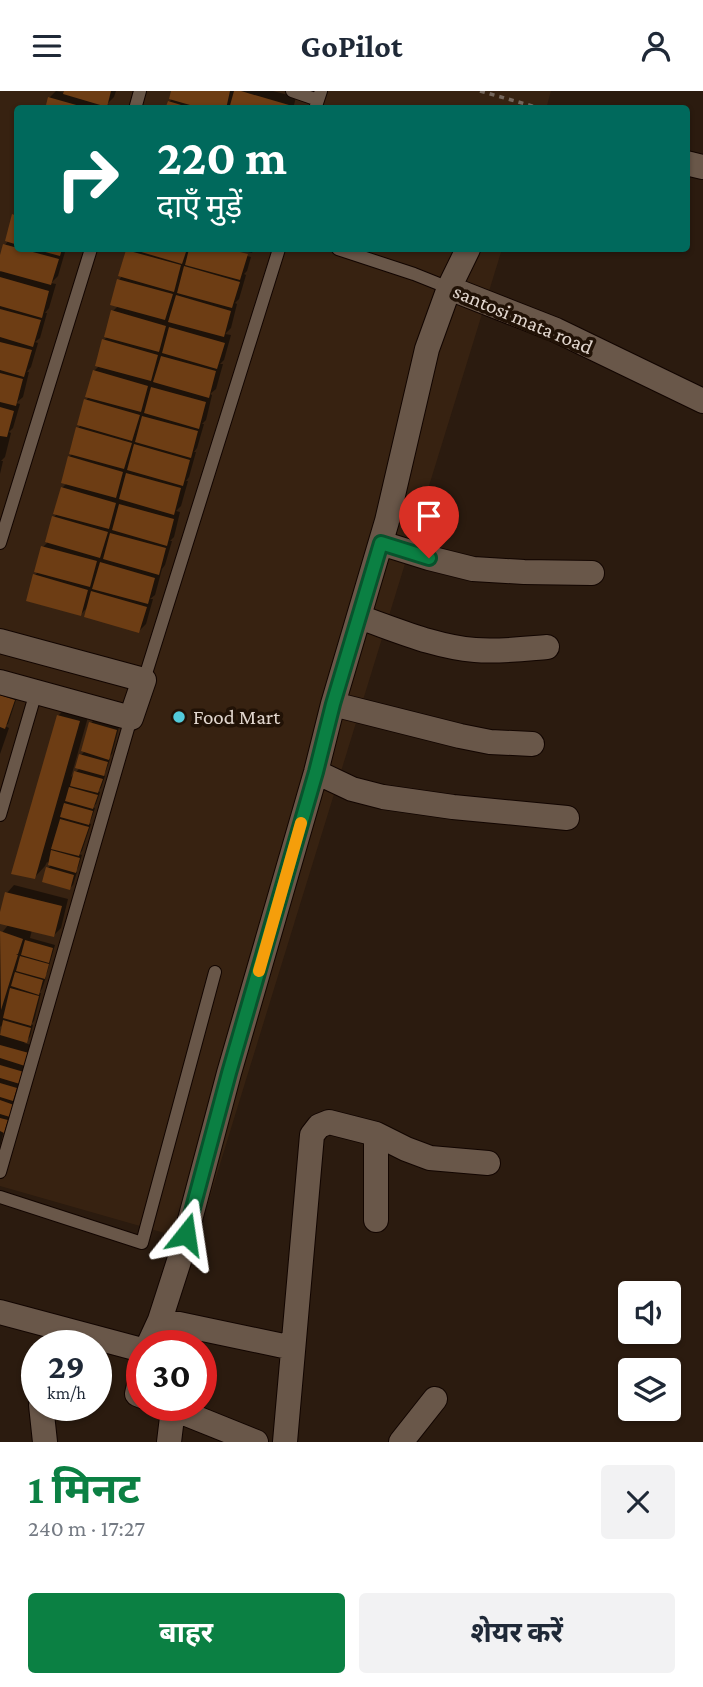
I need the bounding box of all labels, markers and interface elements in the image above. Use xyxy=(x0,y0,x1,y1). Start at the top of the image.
icon: menu xyxy=(28,27,66,65)
icon: person xyxy=(637,27,675,65)
text: GoPilot xyxy=(301,28,402,64)
text: 220 m xyxy=(157,130,287,185)
icon: right xyxy=(42,133,133,224)
text: दाएँ मुड़ें xyxy=(157,188,242,224)
street label: santosi mata road xyxy=(450,279,596,359)
pin xyxy=(399,486,459,558)
icon: arrive xyxy=(410,497,448,535)
place label: Food Mart xyxy=(193,705,281,729)
marker: Food Mart xyxy=(171,709,187,725)
position arrow xyxy=(149,1197,223,1271)
map controls xyxy=(618,1281,681,1421)
button: sound xyxy=(618,1281,681,1344)
speed limit sign: 30 xyxy=(126,1330,217,1421)
text: 29 xyxy=(48,1347,85,1386)
button: layers xyxy=(618,1358,681,1421)
text: km/h xyxy=(47,1383,86,1403)
text: 1 मिनट xyxy=(28,1465,140,1512)
button: close xyxy=(601,1465,675,1539)
text: 240 m · 17:27 xyxy=(28,1515,145,1541)
button: बाहर xyxy=(28,1593,345,1673)
button: शेयर करें xyxy=(359,1593,675,1673)

